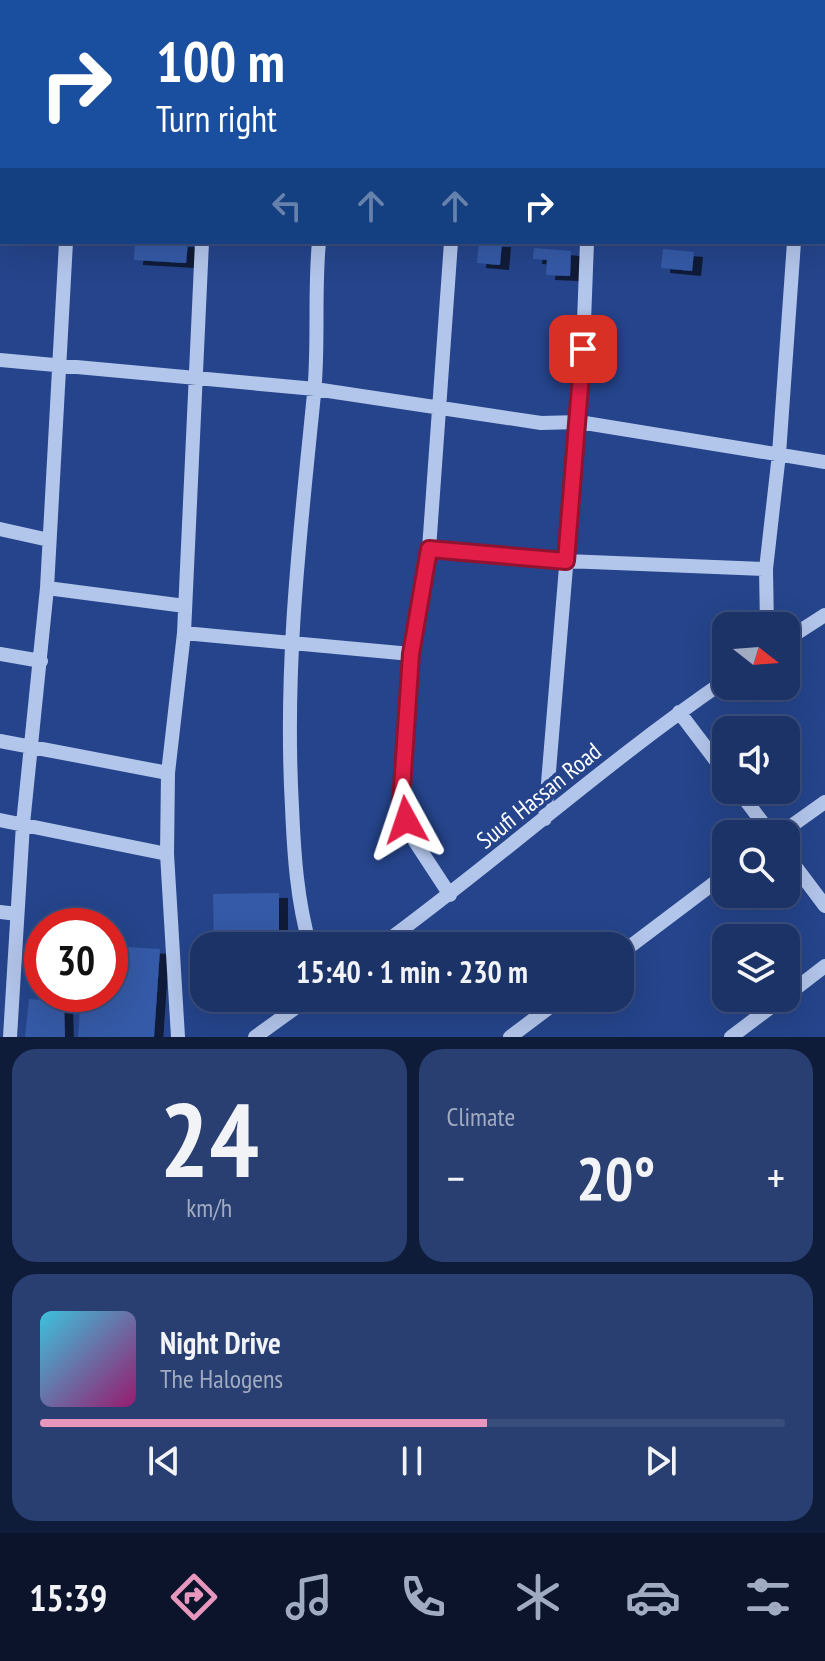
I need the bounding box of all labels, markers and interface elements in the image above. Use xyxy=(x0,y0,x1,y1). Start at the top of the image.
text: 100 m xyxy=(156,25,285,97)
icon: right xyxy=(24,32,128,136)
text: Turn right xyxy=(156,95,277,142)
icon: left xyxy=(265,184,309,228)
icon: ahead xyxy=(349,184,393,228)
icon: ahead xyxy=(433,184,477,228)
icon: right xyxy=(517,184,561,228)
pin xyxy=(549,315,617,383)
icon: arrive xyxy=(561,327,605,371)
north arrow xyxy=(712,612,800,700)
map controls xyxy=(712,612,800,1012)
button: sound xyxy=(712,716,800,804)
street label: Suufi Hassan Road xyxy=(470,736,607,855)
position arrow xyxy=(364,778,448,862)
button: search xyxy=(712,820,800,908)
speed limit sign: 30 xyxy=(24,908,128,1012)
button: layers xyxy=(712,924,800,1012)
text: 15:40 · 1 min · 230 m xyxy=(296,952,528,991)
text: 24 xyxy=(160,1071,259,1206)
text: Climate xyxy=(447,1100,515,1133)
text: 20° xyxy=(576,1139,655,1217)
text: − xyxy=(447,1149,465,1206)
text: + xyxy=(767,1149,785,1206)
text: km/h xyxy=(186,1191,232,1224)
text: Night Drive xyxy=(160,1323,281,1362)
text: The Halogens xyxy=(160,1362,283,1395)
icon: previous xyxy=(142,1439,186,1483)
icon: pause xyxy=(390,1439,434,1483)
icon: next xyxy=(639,1439,683,1483)
icon: directions xyxy=(166,1569,222,1625)
icon: music xyxy=(281,1569,337,1625)
icon: phone xyxy=(395,1569,451,1625)
icon: climate xyxy=(510,1569,566,1625)
icon: car xyxy=(625,1569,681,1625)
icon: filters xyxy=(740,1569,796,1625)
text: 15:39 xyxy=(29,1574,107,1621)

